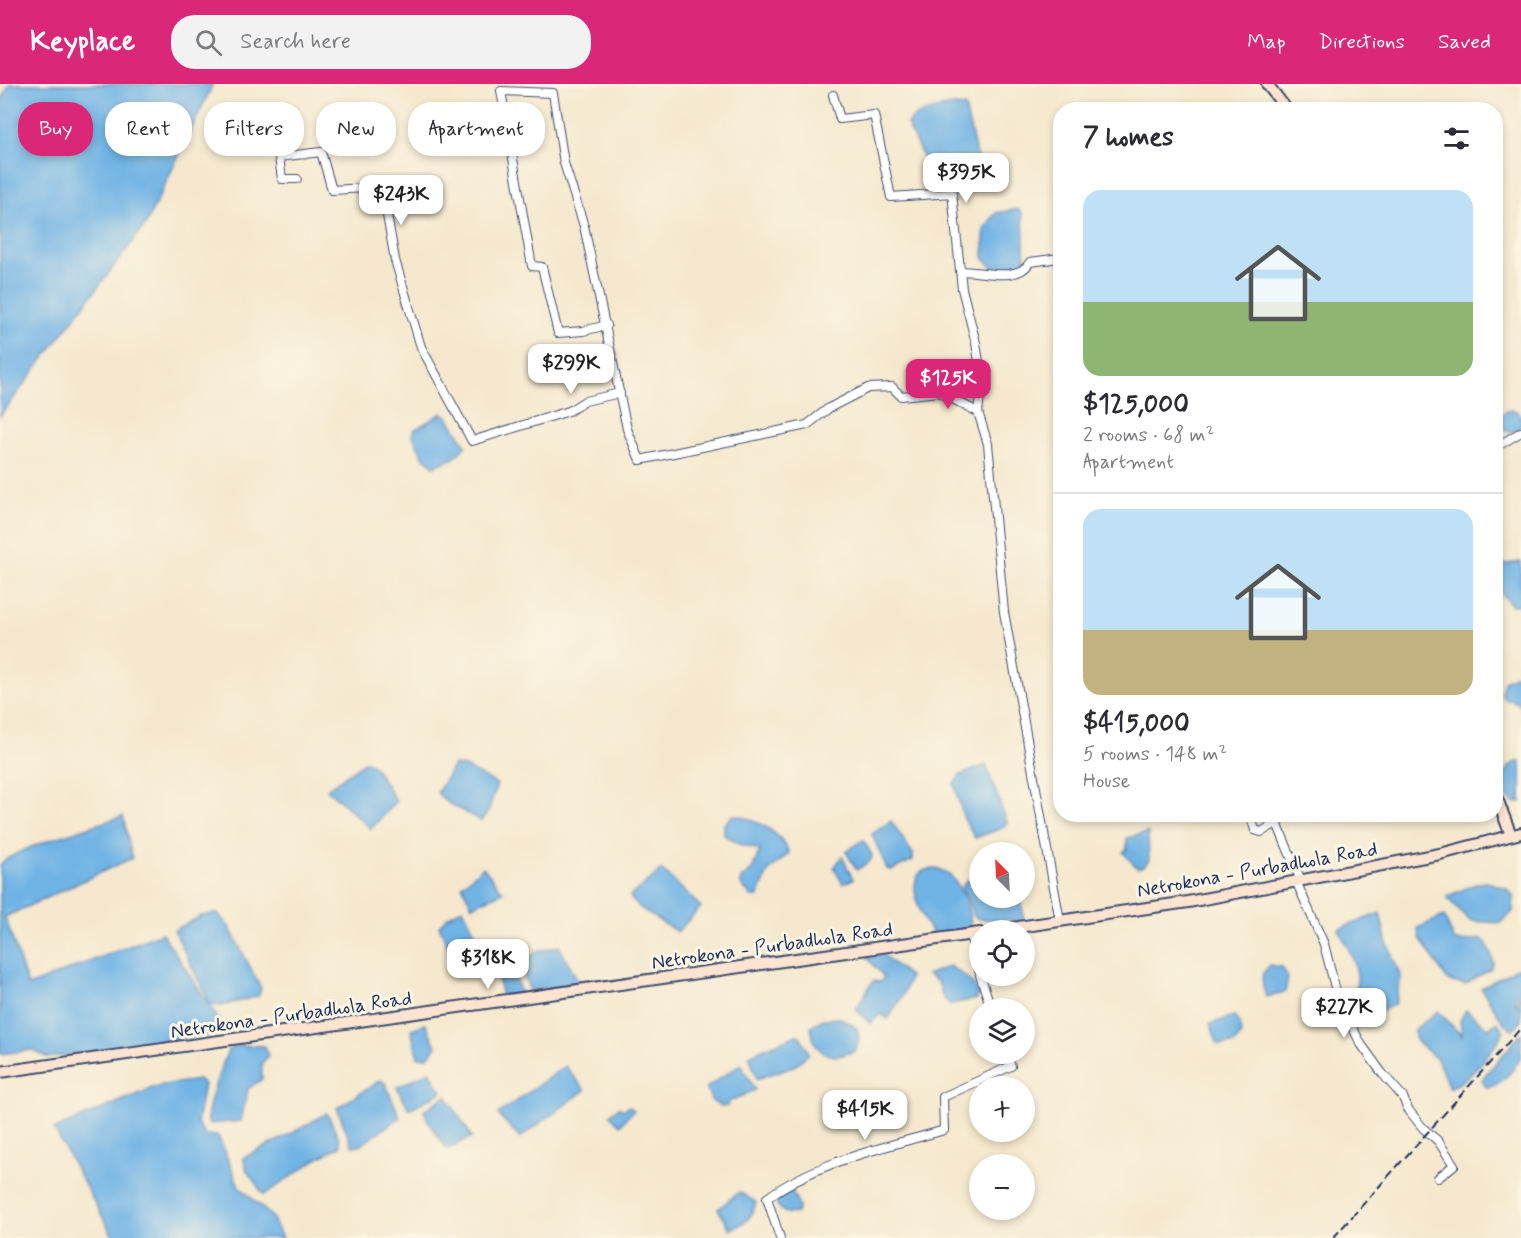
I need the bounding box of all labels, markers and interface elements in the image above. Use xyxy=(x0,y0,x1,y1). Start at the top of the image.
search box xyxy=(171,15,591,69)
text: Keyplace xyxy=(30,24,135,61)
icon: search xyxy=(192,26,225,59)
text: Search here xyxy=(240,28,351,56)
text: Map xyxy=(1247,28,1286,56)
text: Directions xyxy=(1319,28,1405,56)
text: Saved xyxy=(1438,28,1491,56)
chip: Buy xyxy=(18,102,93,156)
chip: Rent xyxy=(105,102,192,156)
chip: Filters xyxy=(204,102,304,156)
chip: New xyxy=(316,102,396,156)
chip: Apartment xyxy=(408,102,545,156)
text: 7 homes xyxy=(1083,121,1174,155)
icon: filters xyxy=(1440,122,1473,155)
pin: $395K xyxy=(924,153,1008,204)
text: $395K xyxy=(937,159,995,186)
pin: $243K xyxy=(359,175,443,226)
text: $243K xyxy=(373,181,429,208)
icon: home xyxy=(1224,229,1332,337)
pin: $299K xyxy=(529,344,613,395)
text: $299K xyxy=(542,350,600,377)
pin: $125K xyxy=(906,359,990,410)
text: $125K xyxy=(920,365,976,392)
text: $125,000 xyxy=(1083,388,1189,422)
text: 2 rooms · 68 m² xyxy=(1083,422,1214,449)
text: Apartment xyxy=(1083,449,1174,476)
icon: home xyxy=(1224,548,1332,656)
text: $415,000 xyxy=(1083,707,1190,741)
text: 5 rooms · 148 m² xyxy=(1083,741,1227,768)
text: House xyxy=(1083,768,1130,795)
street label: Netrokona - Purbadhola Road xyxy=(1135,836,1380,905)
north arrow xyxy=(969,842,1035,908)
map controls xyxy=(969,842,1035,1220)
street label: Netrokona - Purbadhola Road xyxy=(650,916,895,977)
button: locate xyxy=(969,920,1035,986)
pin: $318K xyxy=(446,939,530,990)
text: $318K xyxy=(461,945,515,972)
street label: Netrokona - Purbadhola Road xyxy=(169,985,414,1046)
pin: $227K xyxy=(1302,988,1386,1039)
text: $227K xyxy=(1315,994,1373,1021)
button: layers xyxy=(969,998,1035,1064)
button: + xyxy=(969,1076,1035,1142)
pin: $415K xyxy=(823,1090,907,1141)
text: $415K xyxy=(836,1096,894,1123)
button: − xyxy=(969,1154,1035,1220)

